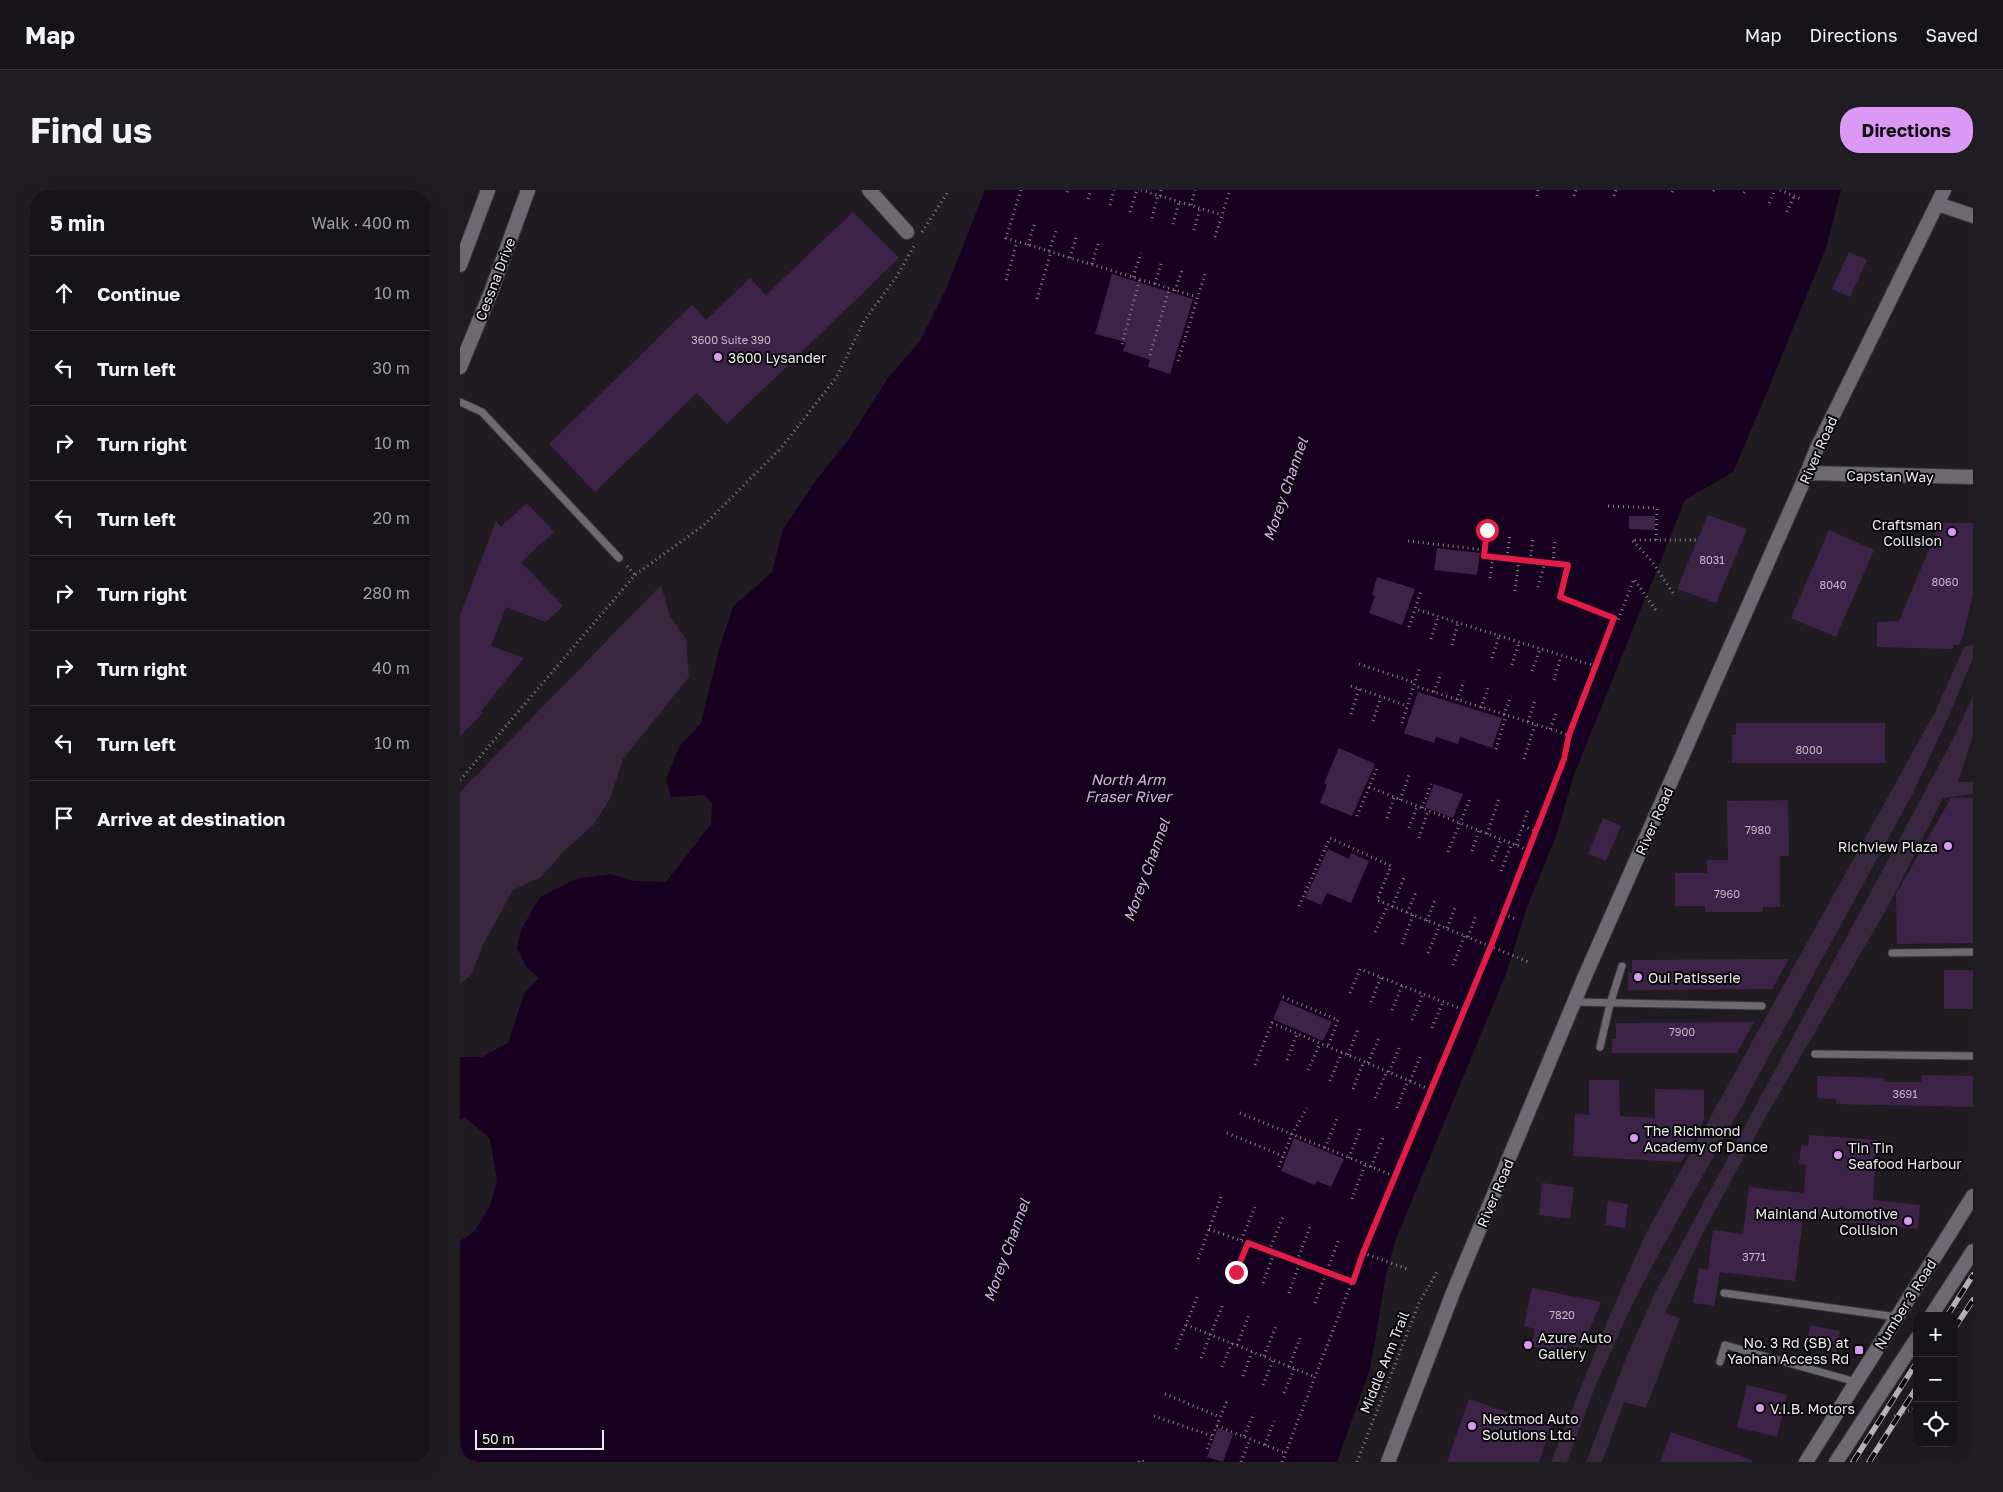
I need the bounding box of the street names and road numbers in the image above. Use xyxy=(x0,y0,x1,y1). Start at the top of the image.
street label: Cessna Drive xyxy=(471,235,519,323)
street label: River Road xyxy=(1796,414,1840,486)
street label: Capstan Way xyxy=(1846,467,1934,485)
street label: River Road xyxy=(1632,785,1676,857)
street label: River Road xyxy=(1473,1156,1517,1230)
street label: Number 3 Road xyxy=(1870,1256,1940,1352)
street label: Middle Arm Trail xyxy=(1356,1308,1412,1416)

